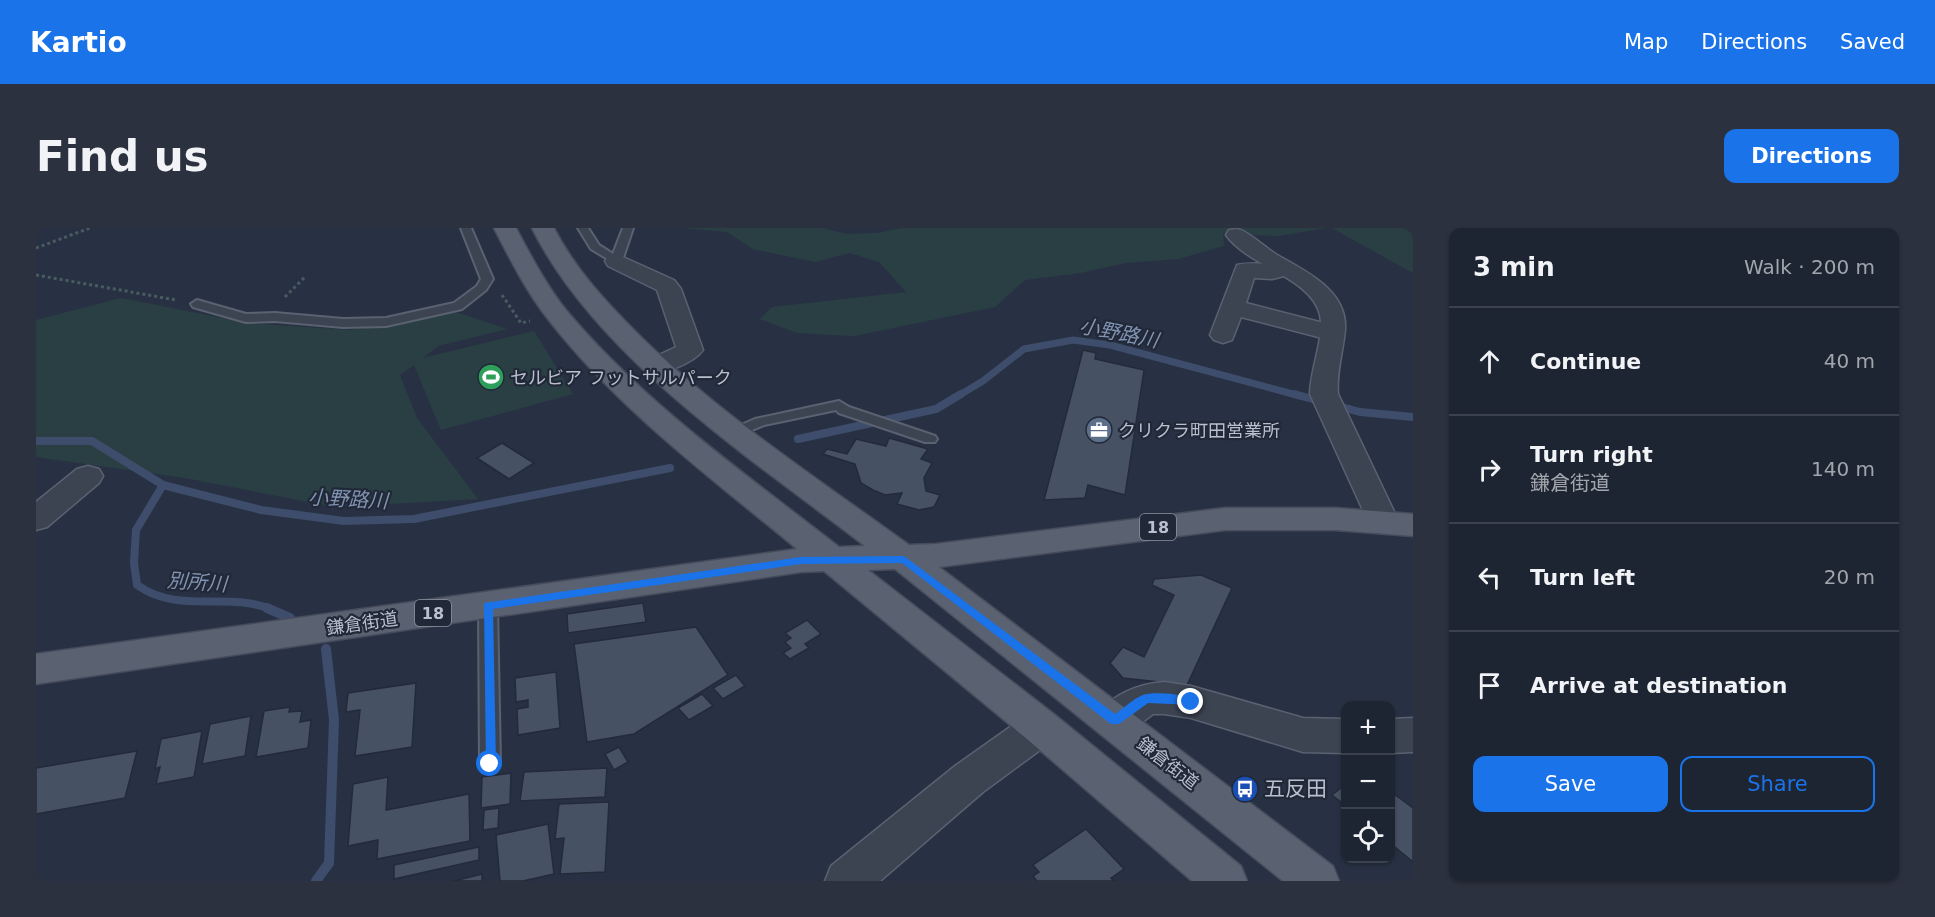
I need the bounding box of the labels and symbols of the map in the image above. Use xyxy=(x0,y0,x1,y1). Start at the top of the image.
water label: 小野路川 xyxy=(1077,314,1163,353)
sports icon: セルビア フットサルパーク xyxy=(476,362,506,392)
place label: セルビア フットサルパーク xyxy=(510,367,732,388)
office icon: クリクラ町田営業所 xyxy=(1084,415,1114,445)
place label: クリクラ町田営業所 xyxy=(1118,420,1280,441)
water label: 小野路川 xyxy=(307,485,391,513)
road number: 18 xyxy=(1140,514,1176,540)
water label: 別所川 xyxy=(166,568,230,596)
road number: 18 xyxy=(415,600,451,626)
street label: 鎌倉街道 xyxy=(325,608,399,638)
route end xyxy=(1177,688,1203,714)
street label: 鎌倉街道 xyxy=(1133,733,1203,793)
route start xyxy=(476,750,502,776)
bus stop icon: 五反田 xyxy=(1230,774,1260,804)
place label: 五反田 xyxy=(1264,777,1327,801)

